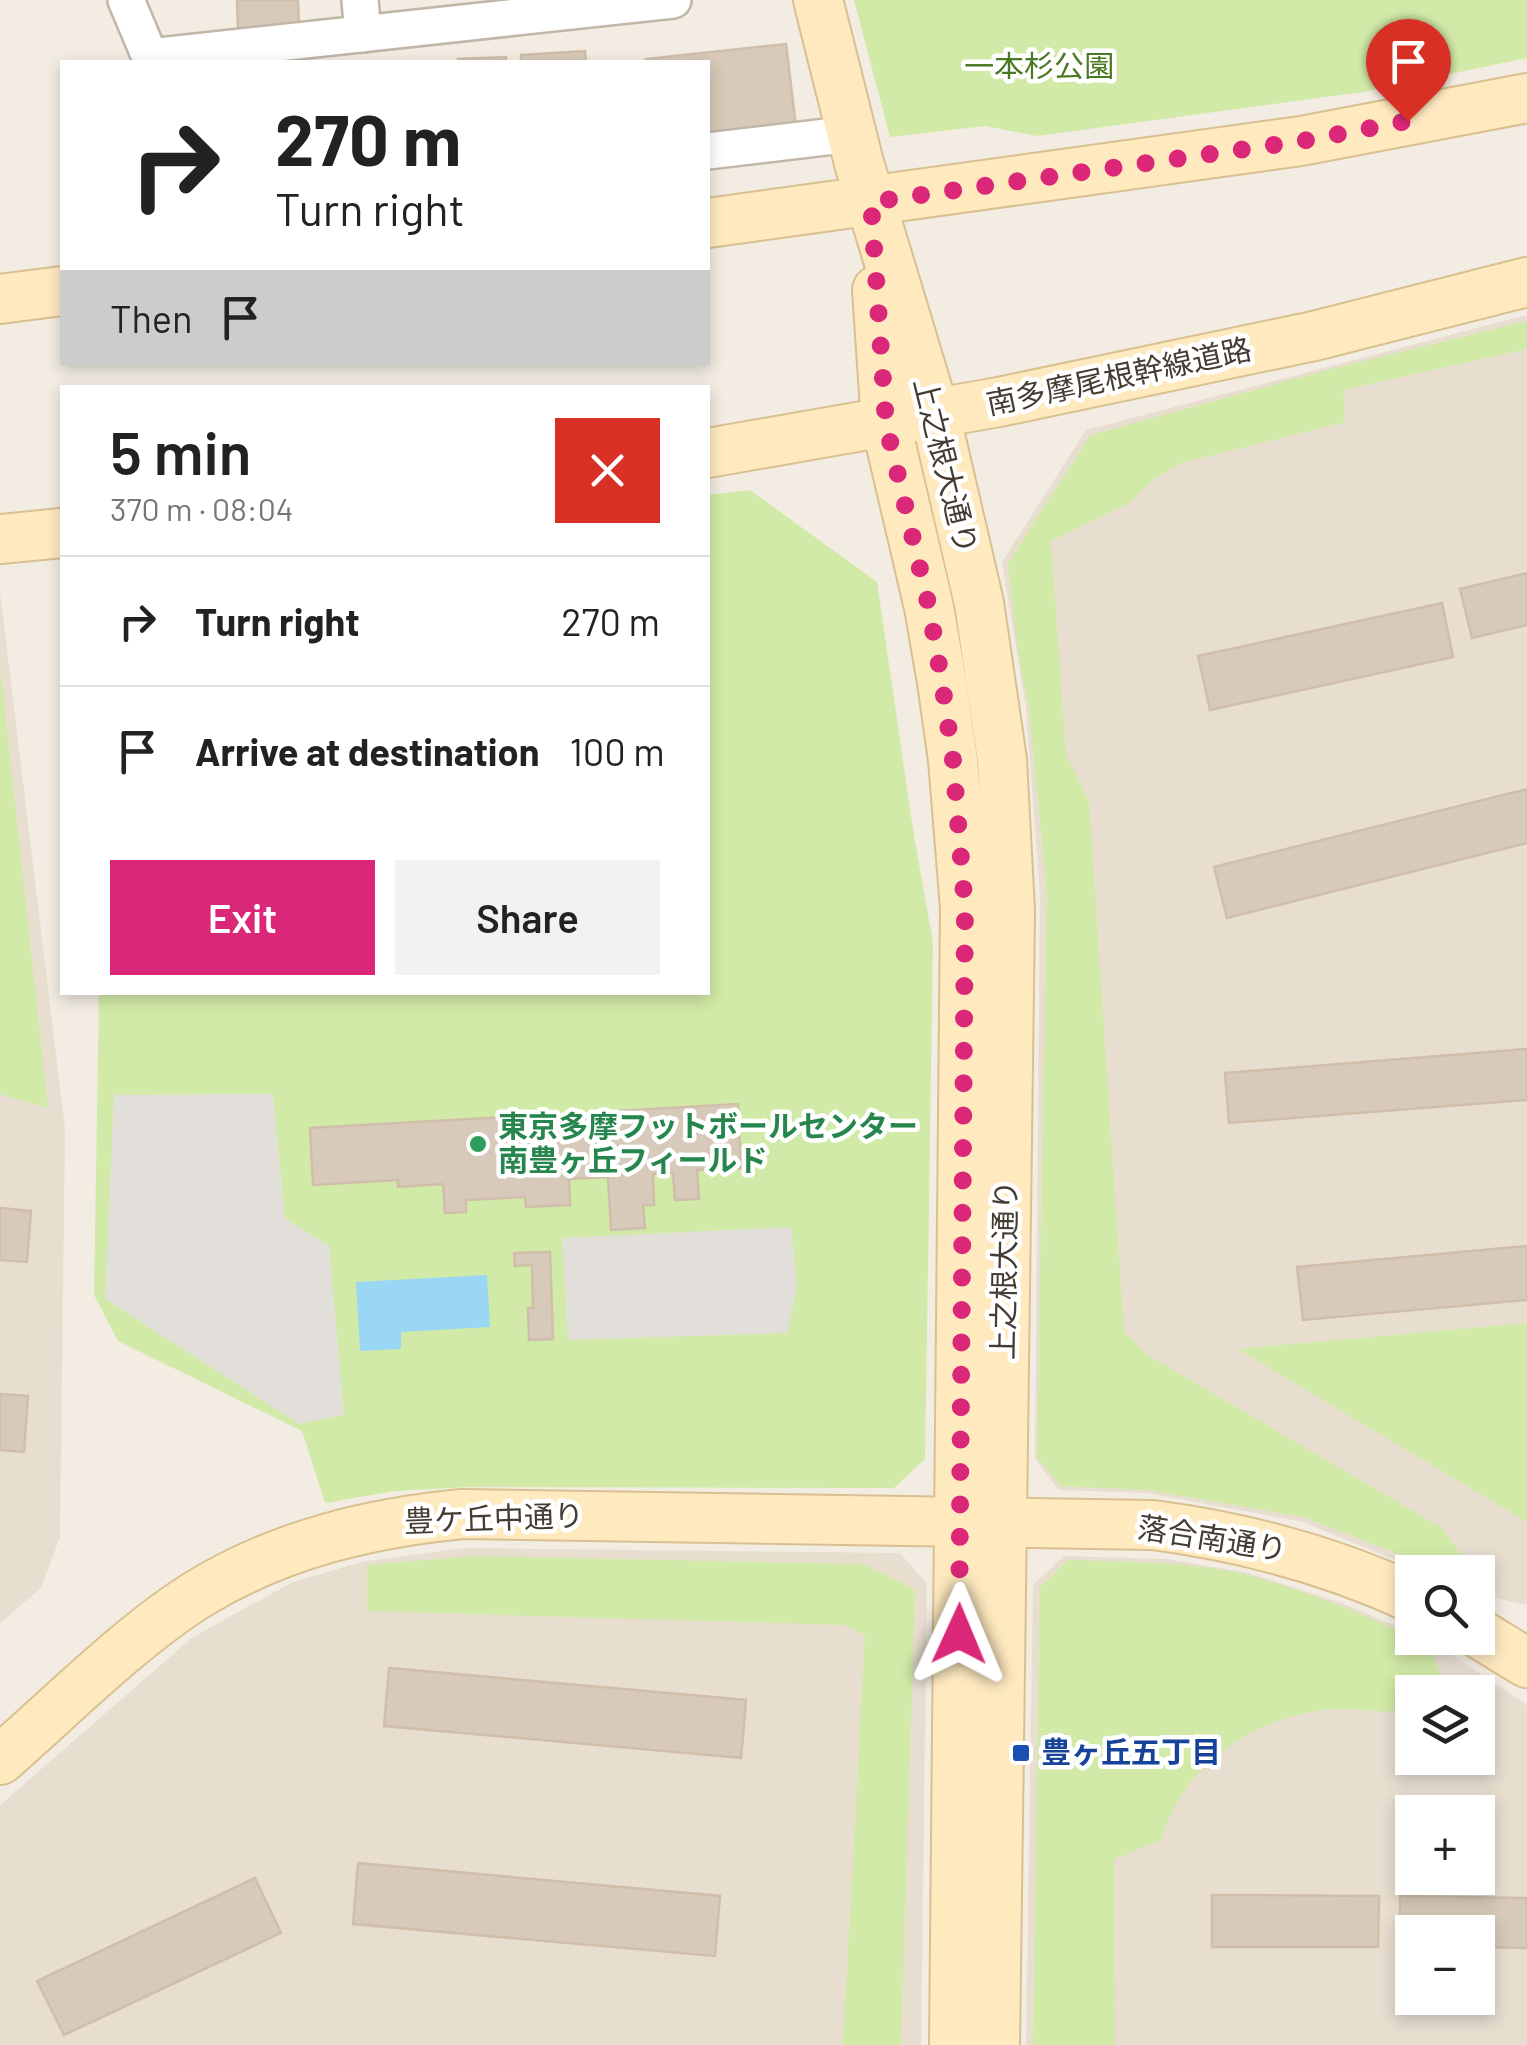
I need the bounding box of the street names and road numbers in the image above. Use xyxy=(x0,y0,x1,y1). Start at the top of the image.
street label: 南多摩尾根幹線道路 xyxy=(983,329,1254,421)
street label: 上之根大通り xyxy=(908,374,986,557)
street label: 上之根大通り xyxy=(983,1180,1023,1360)
street label: 豊ケ丘中通り xyxy=(403,1496,585,1538)
street label: 落合南通り xyxy=(1135,1508,1289,1567)

